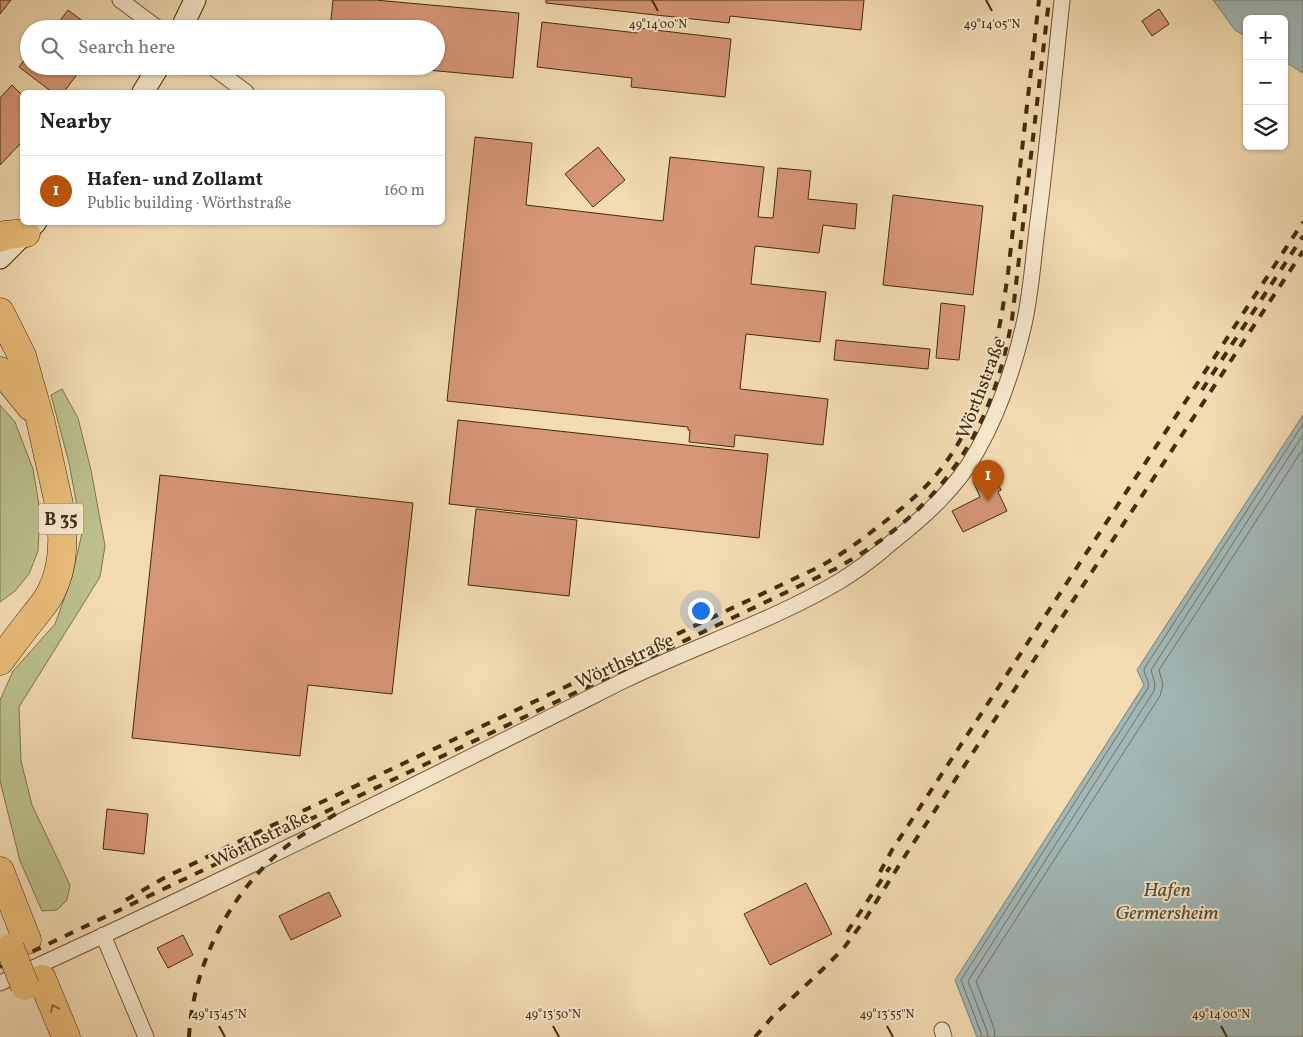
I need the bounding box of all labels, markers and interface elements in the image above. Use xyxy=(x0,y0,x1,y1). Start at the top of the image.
map controls xyxy=(1243,15,1288,150)
button: + xyxy=(1243,15,1288,60)
text: 49°14'00"N xyxy=(629,17,687,33)
text: 49°14'05"N xyxy=(964,17,1020,33)
search box xyxy=(20,20,445,75)
icon: search xyxy=(38,34,66,62)
text: Search here xyxy=(78,35,175,61)
button: − xyxy=(1243,60,1288,105)
button: layers xyxy=(1243,105,1288,150)
text: Nearby xyxy=(40,108,111,137)
text: Hafen- und Zollamt xyxy=(87,167,263,193)
text: 1 xyxy=(53,180,59,202)
text: 160 m xyxy=(384,180,425,202)
text: Public building · Wörthstraße xyxy=(87,193,291,215)
street label: Wörthstraße xyxy=(951,334,1013,443)
pin: 1 xyxy=(972,460,1004,501)
road number: B 35 xyxy=(38,504,84,534)
your location xyxy=(688,598,714,624)
street label: Wörthstraße xyxy=(571,628,678,696)
street label: Wörthstraße xyxy=(207,805,314,875)
water label: Hafen Germersheim xyxy=(1115,877,1219,928)
one-way arrow xyxy=(50,1004,60,1013)
text: 49°13'45"N xyxy=(191,1007,247,1023)
text: 49°13'50"N xyxy=(525,1007,581,1023)
text: 49°13'55"N xyxy=(859,1007,915,1023)
text: 49°14'00"N xyxy=(1192,1007,1250,1023)

